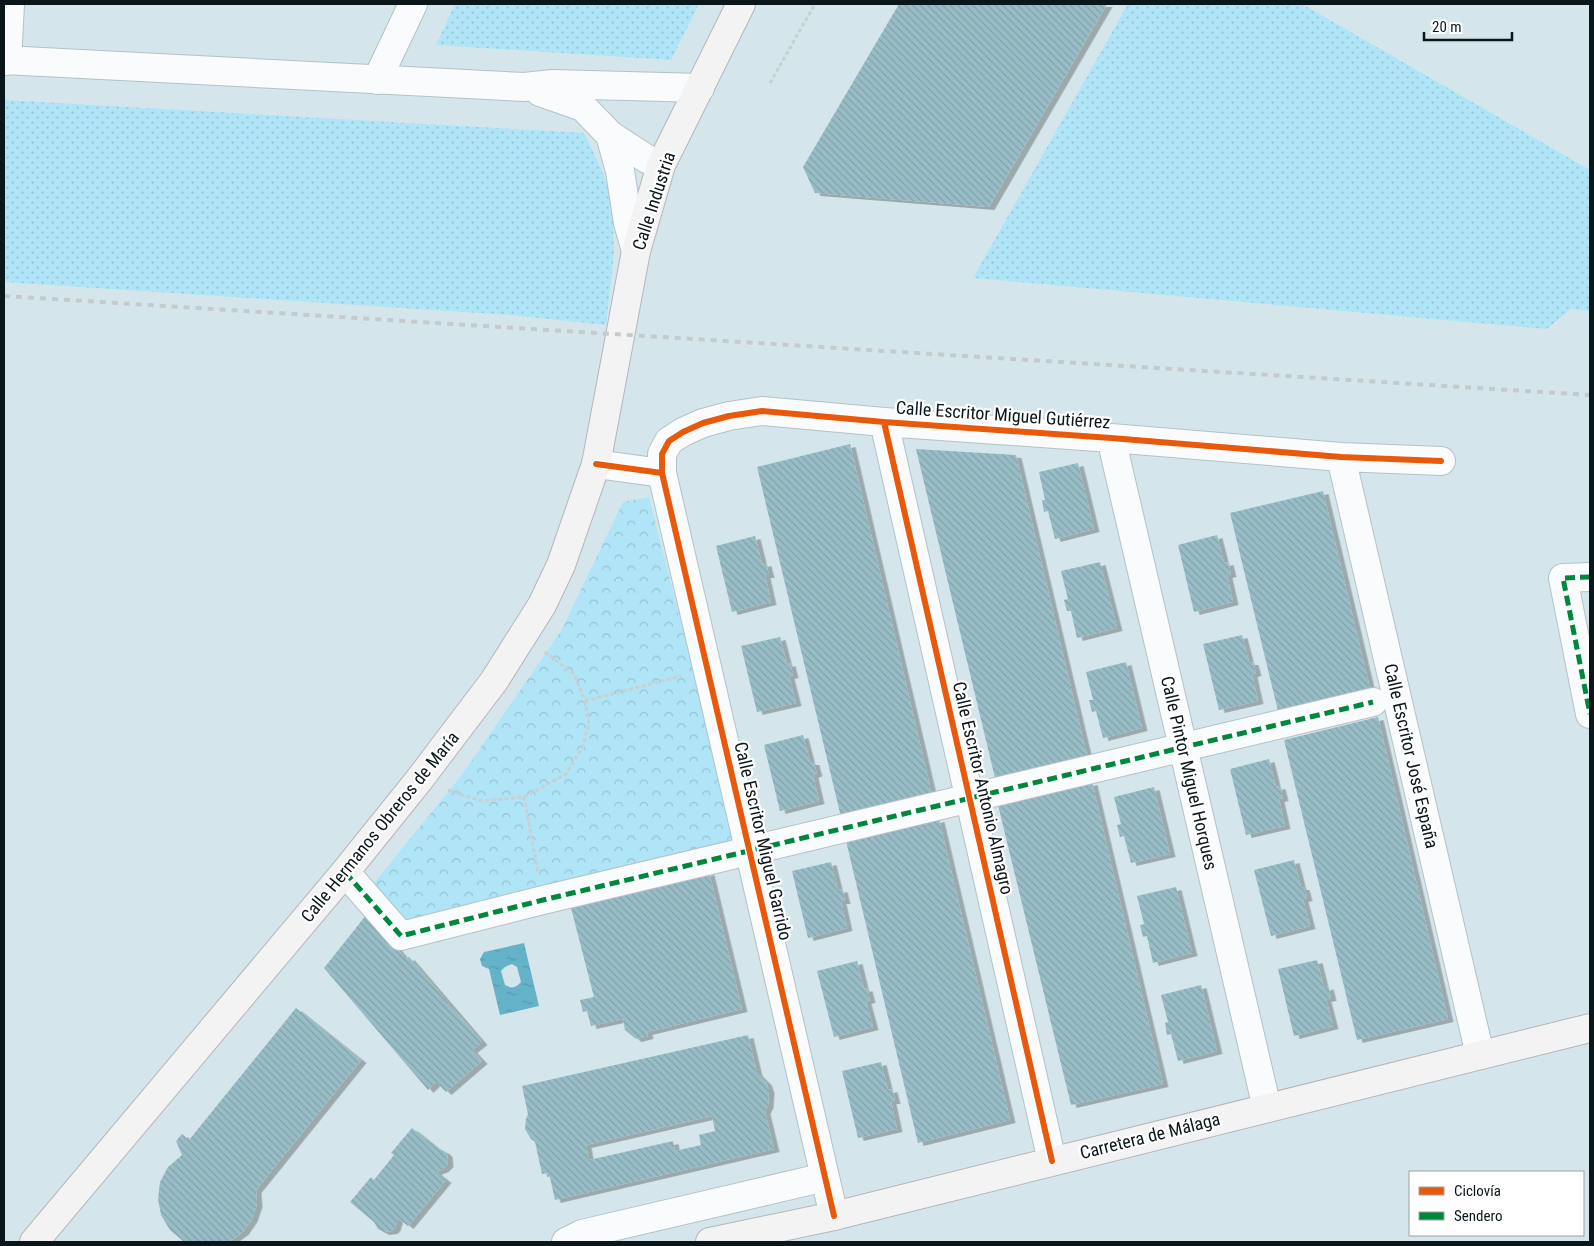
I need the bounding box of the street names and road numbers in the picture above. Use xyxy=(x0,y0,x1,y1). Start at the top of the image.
street label: Calle Industria xyxy=(628,149,679,253)
street label: Calle Escritor Miguel Gutiérrez xyxy=(895,397,1111,432)
street label: Calle Escritor José España xyxy=(1380,661,1443,850)
street label: Calle Pintor Miguel Horques xyxy=(1157,674,1222,872)
street label: Calle Escritor Antonio Almagro xyxy=(949,679,1018,896)
street label: Calle Hermanos Obreros de María xyxy=(296,727,463,926)
street label: Calle Escritor Miguel Garrido xyxy=(730,740,797,942)
street label: Carretera de Málaga xyxy=(1078,1108,1222,1163)

